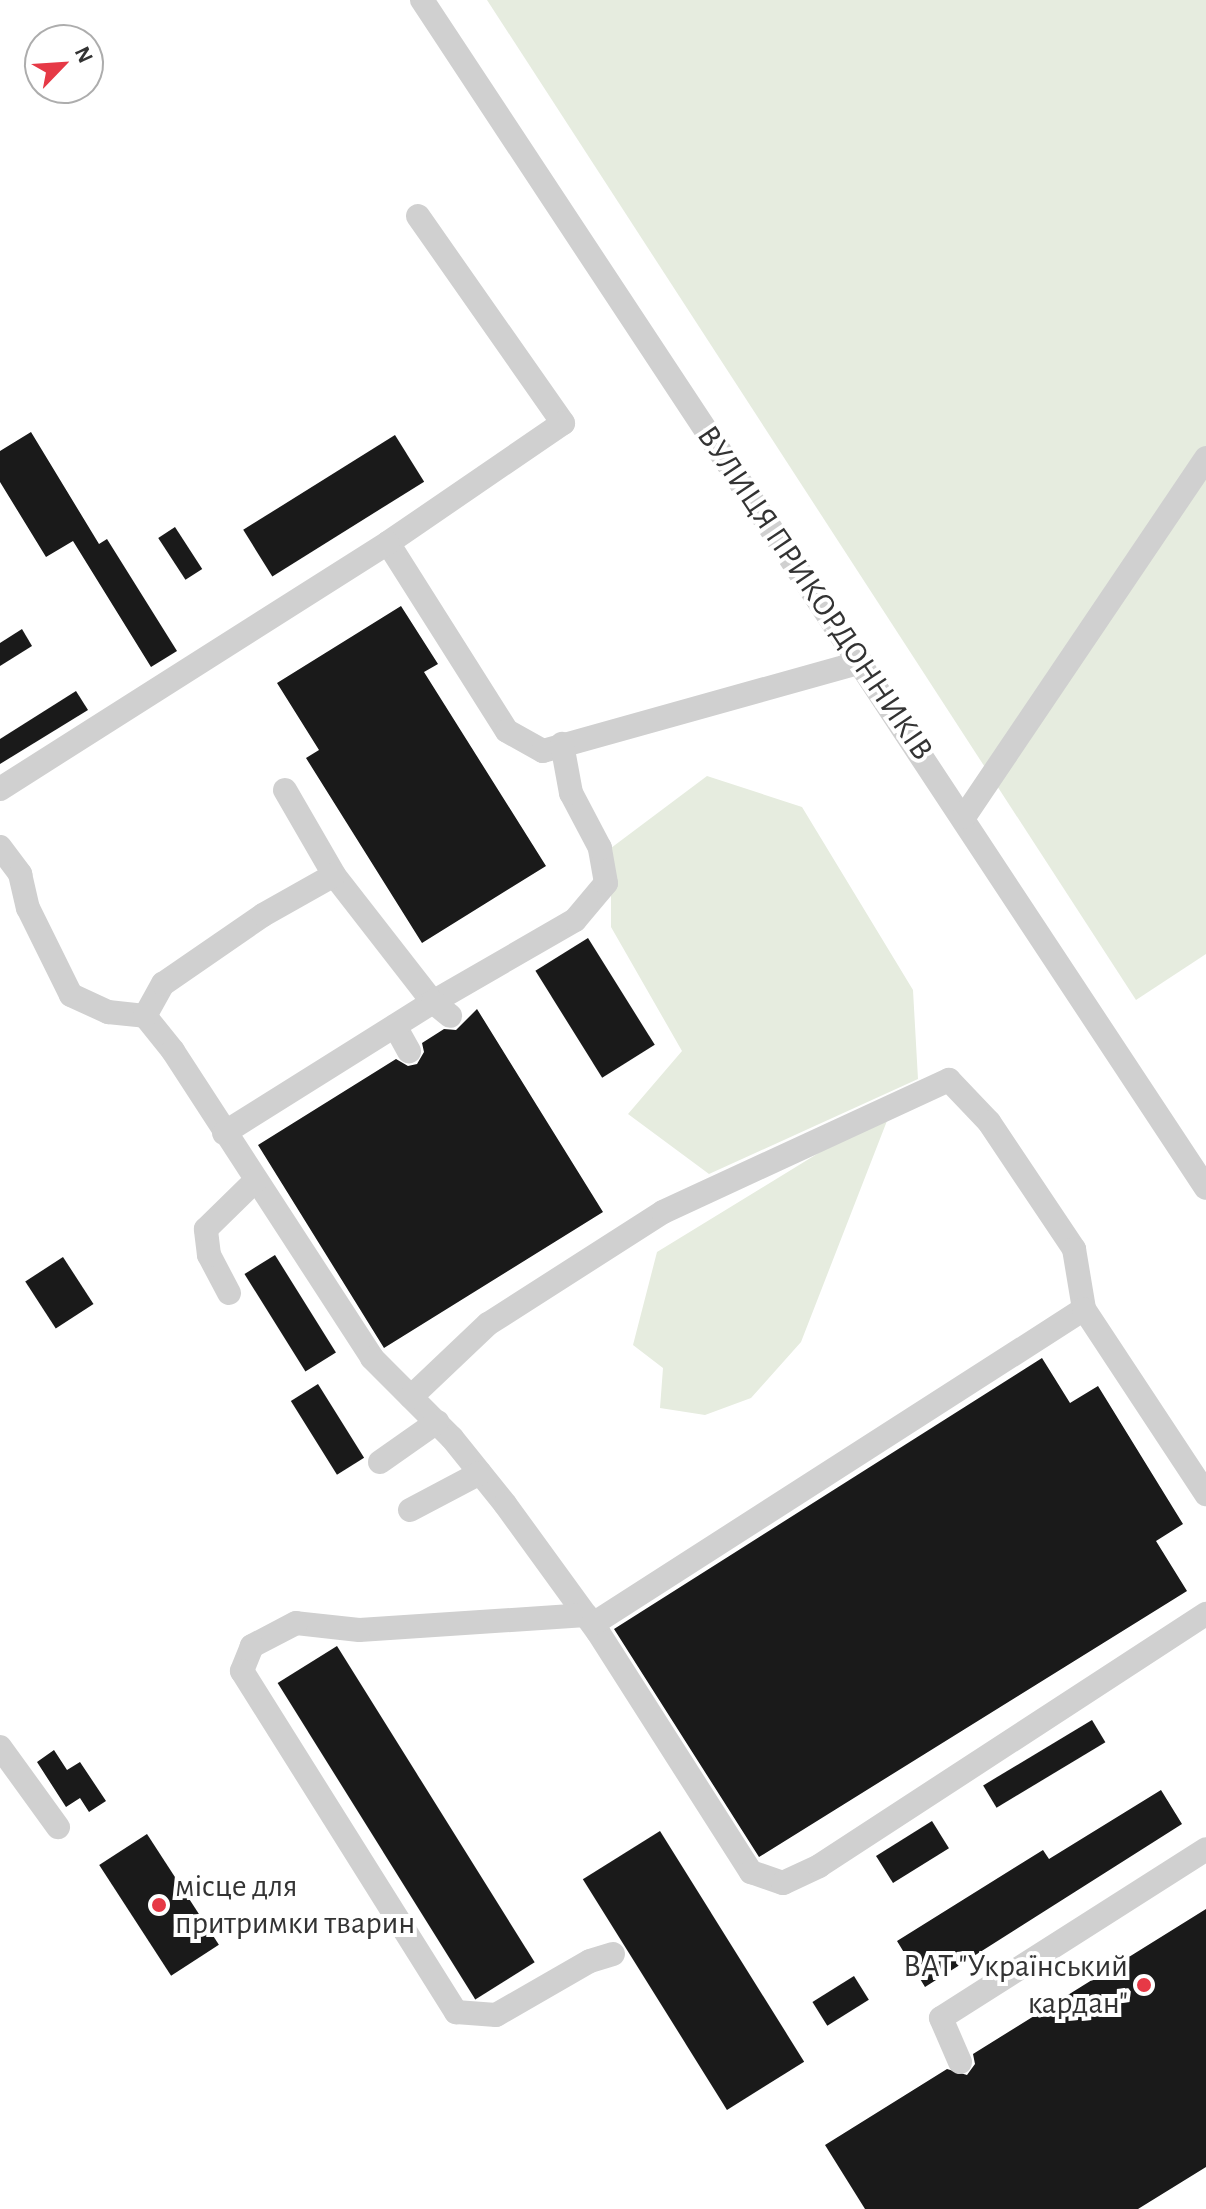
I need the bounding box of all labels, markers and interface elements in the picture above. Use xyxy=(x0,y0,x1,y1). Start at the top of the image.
north arrow xyxy=(24,24,104,104)
text: N xyxy=(71,43,97,66)
street label: ВУЛИЦЯ ПРИКОРДОННИКІВ xyxy=(689,419,941,767)
place label: місце для притримки тварин xyxy=(175,1868,415,1943)
marker: місце для притримки тварин xyxy=(150,1896,168,1914)
place label: ВАТ "Український кардан" xyxy=(903,1948,1128,2023)
marker: ВАТ "Український кардан" xyxy=(1135,1976,1153,1994)

